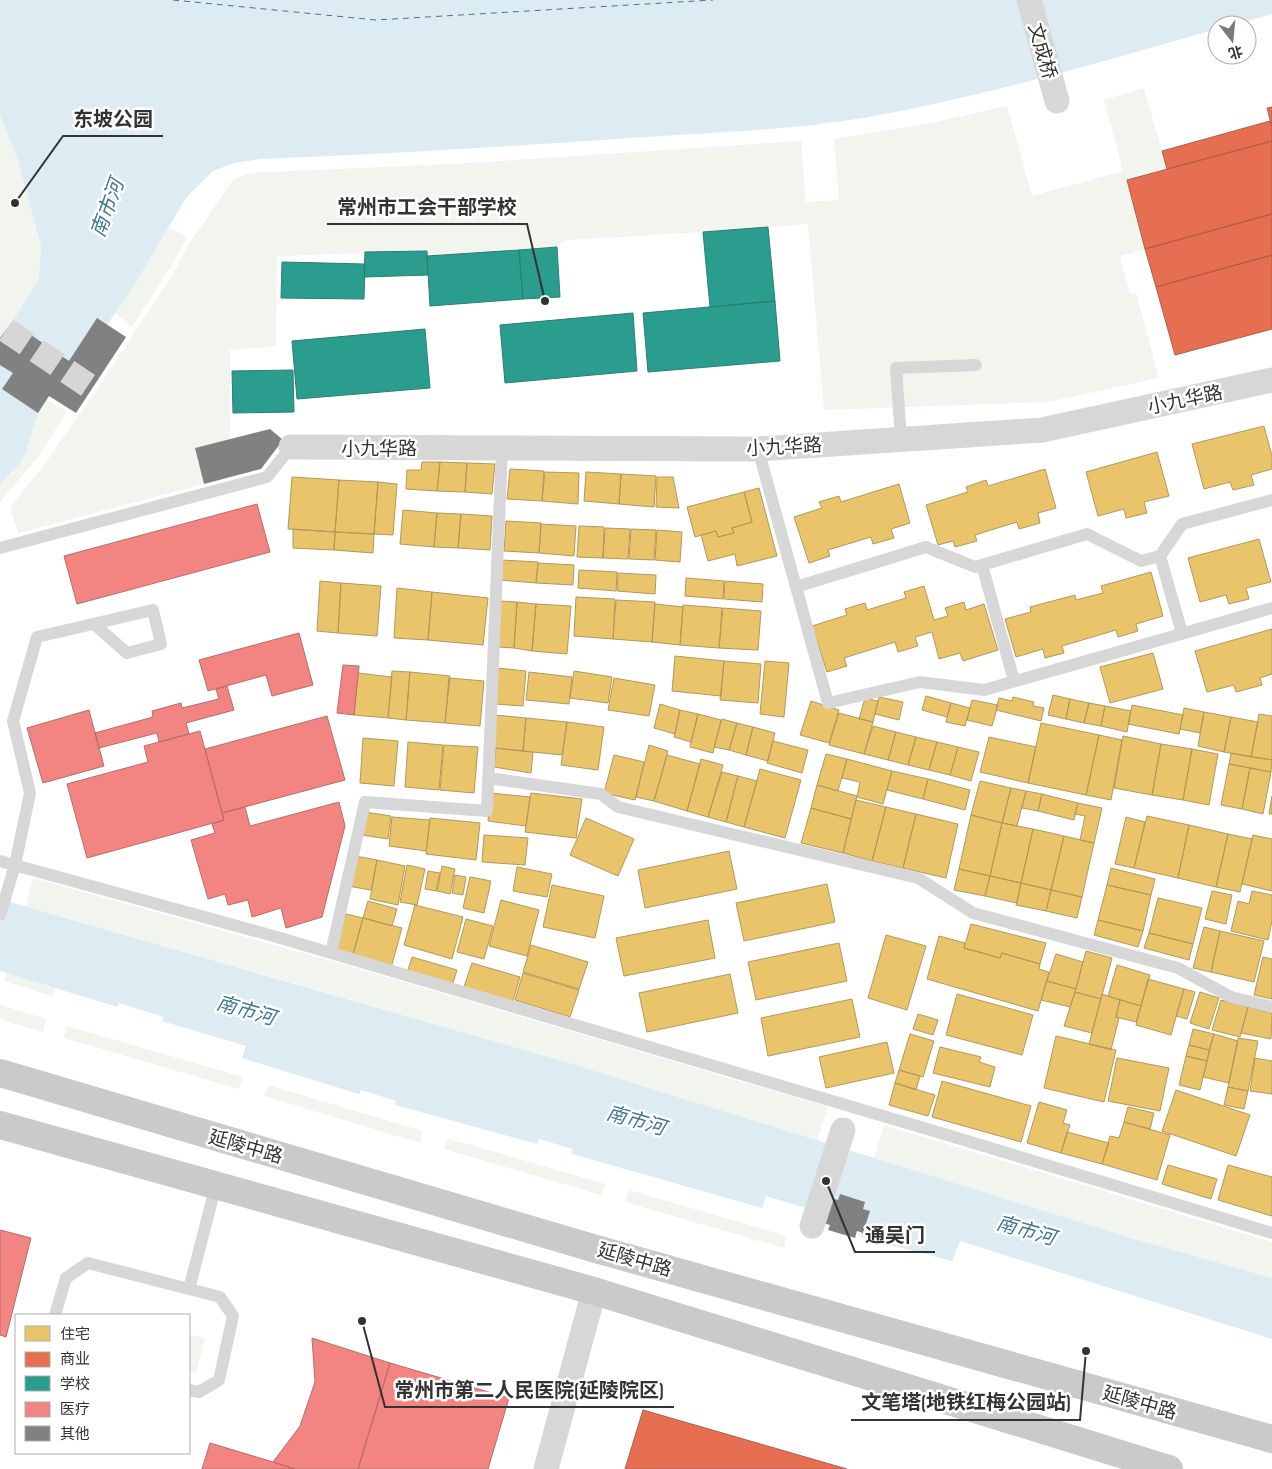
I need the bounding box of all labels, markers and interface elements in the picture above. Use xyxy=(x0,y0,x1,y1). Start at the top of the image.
north arrow xyxy=(1207,15,1257,65)
street label: 文成桥 xyxy=(1023,21,1060,82)
text: 北 xyxy=(1226,42,1245,62)
callout: 东坡公园 xyxy=(63,101,163,136)
text: 东坡公园 xyxy=(73,108,153,132)
water label: 南市河 xyxy=(86,172,131,241)
callout: 常州市工会干部学校 xyxy=(327,189,527,224)
text: 常州市工会干部学校 xyxy=(337,196,517,220)
street label: 小九华路 xyxy=(1146,381,1225,420)
street label: 小九华路 xyxy=(746,434,823,461)
street label: 小九华路 xyxy=(341,438,417,461)
water label: 南市河 xyxy=(214,991,282,1032)
water label: 南市河 xyxy=(604,1101,672,1142)
street label: 延陵中路 xyxy=(206,1126,285,1169)
water label: 南市河 xyxy=(994,1211,1062,1252)
callout: 通吴门 xyxy=(855,1217,935,1252)
text: 通吴门 xyxy=(865,1224,925,1248)
street label: 延陵中路 xyxy=(595,1239,674,1282)
legend xyxy=(15,1314,190,1454)
text: 住宅 xyxy=(60,1325,90,1344)
text: 商业 xyxy=(60,1350,90,1369)
callout: 常州市第二人民医院(延陵院区) xyxy=(385,1372,674,1407)
text: 学校 xyxy=(60,1375,90,1394)
text: 常州市第二人民医院(延陵院区) xyxy=(394,1379,664,1403)
street label: 延陵中路 xyxy=(1100,1382,1179,1425)
callout: 文笔塔(地铁红梅公园站) xyxy=(851,1385,1080,1420)
text: 文笔塔(地铁红梅公园站) xyxy=(861,1391,1071,1415)
text: 医疗 xyxy=(60,1400,90,1419)
text: 其他 xyxy=(60,1425,90,1444)

